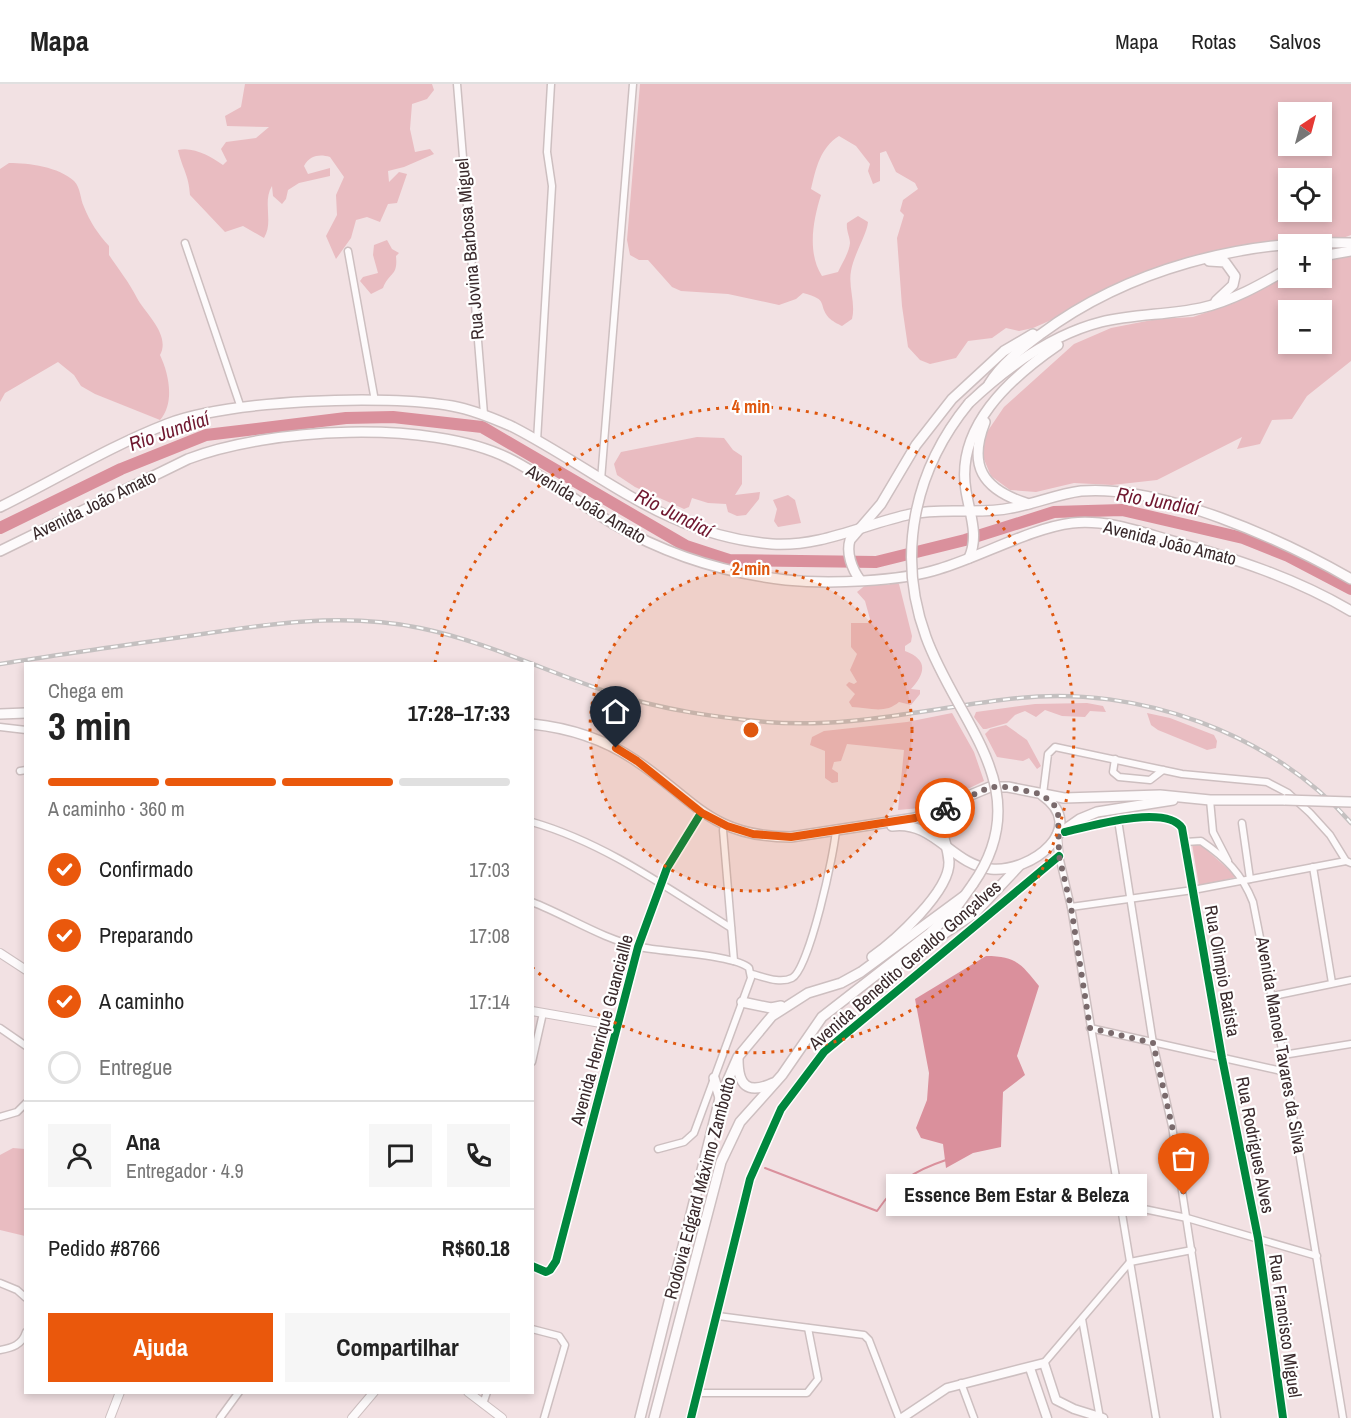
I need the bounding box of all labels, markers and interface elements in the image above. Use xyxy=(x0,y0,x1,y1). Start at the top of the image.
text: Mapa xyxy=(30,22,89,60)
text: Mapa xyxy=(1115,27,1158,56)
text: Rotas xyxy=(1191,27,1236,56)
text: Salvos xyxy=(1269,27,1321,56)
north arrow xyxy=(1278,102,1332,156)
map controls xyxy=(1278,102,1332,354)
street label: Rua Jovina Barbosa Miguel xyxy=(449,157,490,341)
button: locate xyxy=(1278,168,1332,222)
button: + xyxy=(1278,234,1332,288)
button: − xyxy=(1278,300,1332,354)
text: 4 min xyxy=(732,394,770,419)
water label: Rio Jundiaí xyxy=(125,404,214,457)
street label: Avenida João Amato xyxy=(521,457,651,549)
street label: Avenida João Amato xyxy=(26,464,160,546)
water label: Rio Jundiaí xyxy=(1114,480,1203,521)
water label: Rio Jundiaí xyxy=(631,481,719,544)
street label: Avenida João Amato xyxy=(1100,514,1239,571)
text: 2 min xyxy=(732,556,770,581)
text: Chega em xyxy=(48,677,124,704)
pin xyxy=(590,686,641,748)
icon: home xyxy=(599,695,632,728)
text: 17:28–17:33 xyxy=(408,698,510,728)
text: 3 min xyxy=(48,700,132,752)
centre of rings xyxy=(741,720,761,740)
courier xyxy=(915,778,975,838)
icon: bike xyxy=(929,792,962,825)
text: A caminho · 360 m xyxy=(48,795,185,822)
icon: check xyxy=(48,853,81,886)
text: Confirmado xyxy=(99,854,193,884)
text: 17:03 xyxy=(469,856,510,883)
street label: Avenida Benedito Geraldo Gonçalves xyxy=(802,874,1006,1056)
street label: Rua Olimpio Batista xyxy=(1199,903,1246,1039)
icon: check xyxy=(48,919,81,952)
text: Preparando xyxy=(99,920,193,950)
text: 17:08 xyxy=(469,922,510,949)
street label: Avenida Henrique Guanciallle xyxy=(564,932,639,1129)
street label: Avenida Manoel Tavares da Silva xyxy=(1250,934,1313,1155)
icon: check xyxy=(48,985,81,1018)
text: A caminho xyxy=(99,986,184,1016)
text: 17:14 xyxy=(469,988,510,1015)
text: Entregue xyxy=(99,1052,172,1082)
street label: Rodovia Edgard Máximo Zambotto xyxy=(658,1074,741,1302)
street label: Rua Rodrigues Alves xyxy=(1230,1074,1281,1215)
button: person xyxy=(48,1124,111,1187)
button: chat xyxy=(369,1124,432,1187)
button: phone xyxy=(447,1124,510,1187)
text: Ana xyxy=(126,1127,160,1157)
pin xyxy=(1158,1133,1209,1195)
icon: bag xyxy=(1167,1142,1200,1175)
text: Entregador · 4.9 xyxy=(126,1157,244,1184)
callout: Essence Bem Estar & Beleza xyxy=(887,1174,1148,1216)
text: Essence Bem Estar & Beleza xyxy=(904,1181,1129,1208)
text: Pedido #8766 xyxy=(48,1233,160,1263)
text: R$60.18 xyxy=(442,1233,510,1263)
street label: Rua Francisco Miguel xyxy=(1263,1253,1308,1399)
button: Ajuda xyxy=(48,1313,273,1382)
button: Compartilhar xyxy=(285,1313,510,1382)

